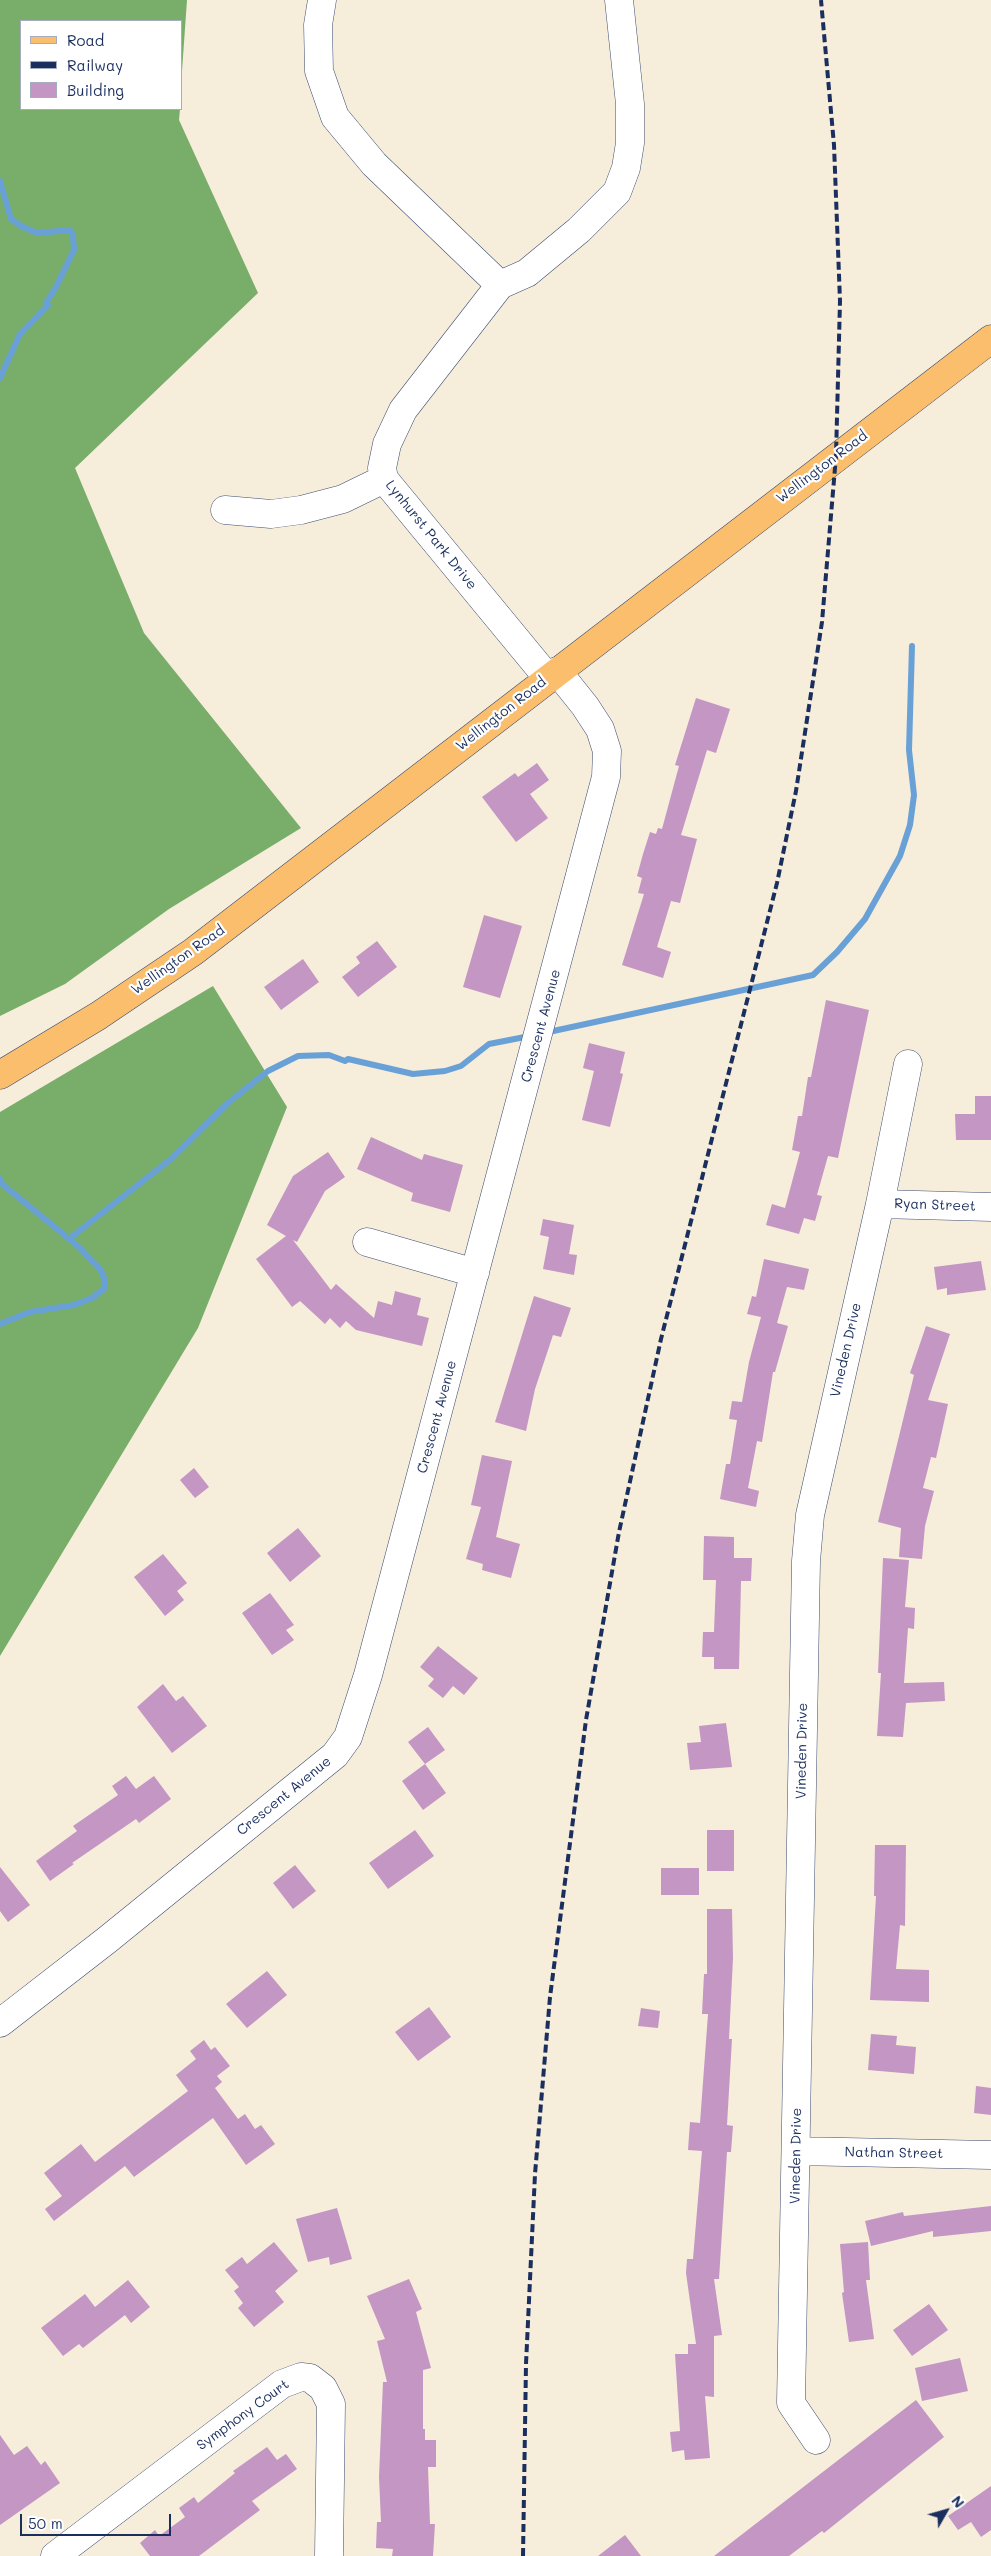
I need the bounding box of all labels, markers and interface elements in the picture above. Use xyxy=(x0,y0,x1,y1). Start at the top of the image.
legend xyxy=(20,20,182,110)
text: Road xyxy=(67,30,104,50)
text: Railway xyxy=(67,55,123,75)
text: Building xyxy=(67,80,124,100)
street label: Wellington Road xyxy=(773,427,871,507)
street label: Lynhurst Park Drive xyxy=(382,477,480,593)
street label: Wellington Road xyxy=(453,674,549,754)
street label: Wellington Road xyxy=(128,922,228,998)
street label: Crescent Avenue xyxy=(518,968,564,1084)
street label: Ryan Street xyxy=(894,1195,976,1215)
street label: Vineden Drive xyxy=(827,1301,865,1399)
street label: Crescent Avenue xyxy=(414,1359,460,1475)
street label: Vineden Drive xyxy=(793,1703,811,1799)
street label: Crescent Avenue xyxy=(234,1753,334,1839)
street label: Vineden Drive xyxy=(787,2108,805,2204)
street label: Nathan Street xyxy=(845,2144,943,2162)
street label: Symphony Court xyxy=(194,2376,292,2454)
north arrow xyxy=(921,2486,971,2536)
text: N xyxy=(947,2491,969,2511)
scale bar xyxy=(22,2504,174,2536)
text: 50 m xyxy=(28,2513,63,2533)

